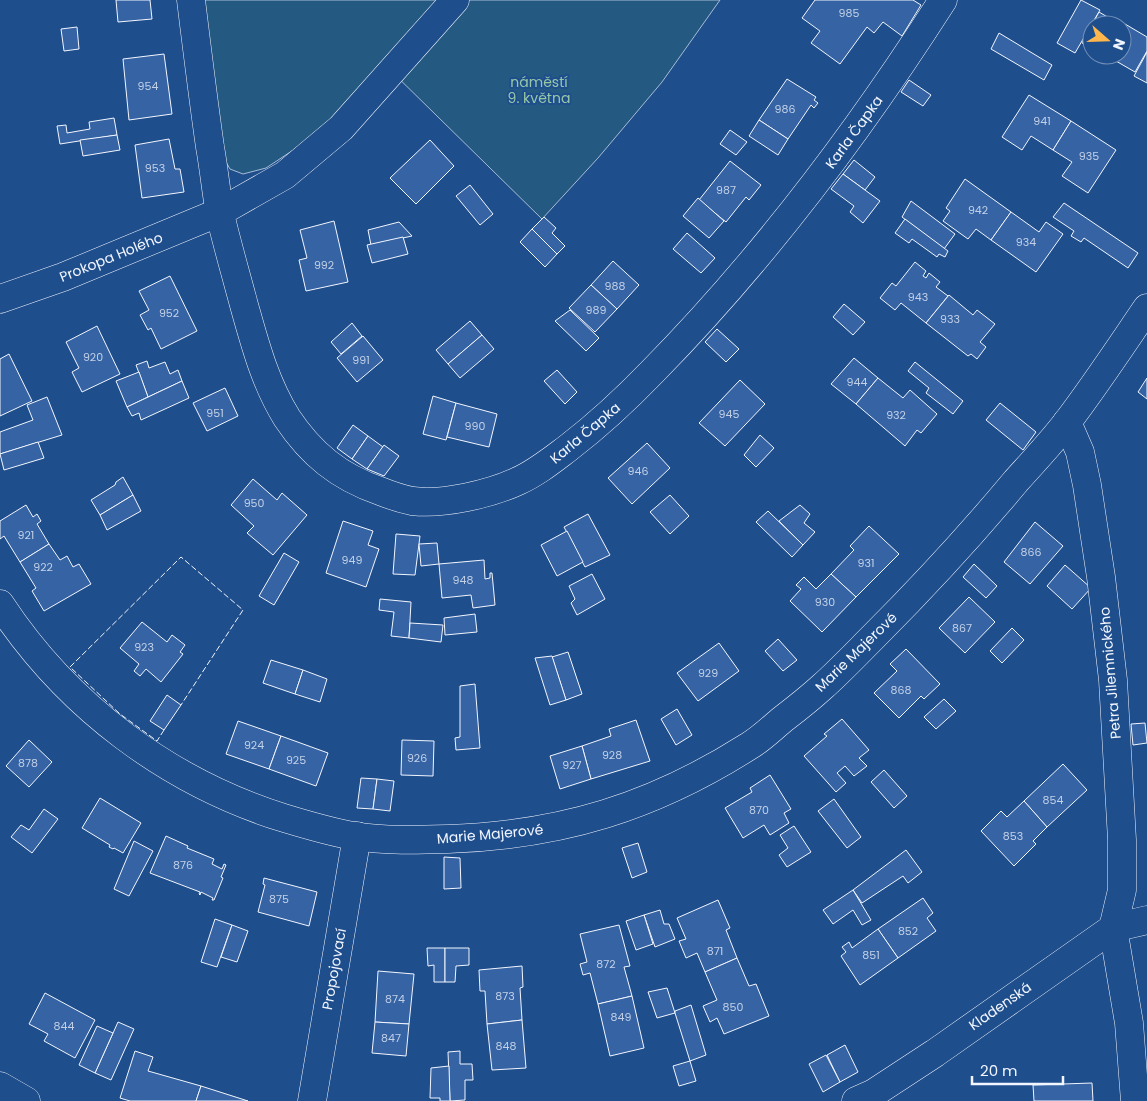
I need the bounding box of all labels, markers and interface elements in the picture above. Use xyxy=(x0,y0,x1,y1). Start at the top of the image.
house number: 985 xyxy=(839,5,859,21)
north arrow xyxy=(1082,15,1132,65)
text: N xyxy=(1108,36,1130,53)
park label: náměstí 9. května xyxy=(508,72,570,108)
house number: 954 xyxy=(138,78,158,94)
street label: Karla Čapka xyxy=(821,91,887,173)
house number: 986 xyxy=(775,101,795,117)
house number: 941 xyxy=(1033,113,1051,129)
house number: 935 xyxy=(1079,148,1099,164)
house number: 953 xyxy=(145,160,165,176)
house number: 987 xyxy=(716,182,736,198)
house number: 942 xyxy=(968,202,988,218)
street label: Prokopa Holého xyxy=(56,227,166,287)
house number: 934 xyxy=(1016,234,1036,250)
house number: 992 xyxy=(314,257,334,273)
house number: 988 xyxy=(605,278,625,294)
house number: 943 xyxy=(908,289,928,305)
house number: 989 xyxy=(586,302,606,318)
house number: 952 xyxy=(159,305,179,321)
house number: 933 xyxy=(940,311,960,327)
house number: 920 xyxy=(83,349,103,365)
house number: 991 xyxy=(352,352,370,368)
house number: 944 xyxy=(847,374,867,390)
street label: Karla Čapka xyxy=(546,398,624,468)
house number: 951 xyxy=(206,405,224,421)
house number: 945 xyxy=(719,406,739,422)
house number: 932 xyxy=(886,407,906,423)
house number: 990 xyxy=(465,418,485,434)
house number: 946 xyxy=(628,463,648,479)
house number: 950 xyxy=(244,495,264,511)
house number: 921 xyxy=(18,527,34,543)
house number: 866 xyxy=(1021,544,1041,560)
house number: 949 xyxy=(342,552,362,568)
house number: 931 xyxy=(858,555,874,571)
house number: 922 xyxy=(33,559,53,575)
house number: 948 xyxy=(453,572,473,588)
house number: 930 xyxy=(815,594,835,610)
street label: Petra Jilemnického xyxy=(1094,606,1126,740)
street label: Marie Majerové xyxy=(811,607,902,696)
house number: 867 xyxy=(952,620,972,636)
house number: 923 xyxy=(134,639,154,655)
house number: 929 xyxy=(698,665,718,681)
house number: 868 xyxy=(891,682,911,698)
house number: 924 xyxy=(244,737,264,753)
house number: 928 xyxy=(602,747,622,763)
house number: 926 xyxy=(407,750,427,766)
house number: 925 xyxy=(286,752,306,768)
house number: 878 xyxy=(18,755,38,771)
house number: 927 xyxy=(562,757,582,773)
house number: 854 xyxy=(1043,792,1063,808)
house number: 870 xyxy=(749,802,769,818)
street label: Marie Majerové xyxy=(436,819,544,849)
house number: 853 xyxy=(1003,828,1023,844)
house number: 876 xyxy=(173,857,193,873)
house number: 875 xyxy=(269,891,289,907)
house number: 852 xyxy=(898,923,918,939)
street label: Propojovací xyxy=(317,926,351,1011)
house number: 871 xyxy=(707,943,723,959)
house number: 851 xyxy=(862,947,880,963)
house number: 872 xyxy=(596,956,616,972)
street label: Kladenská xyxy=(965,977,1035,1035)
house number: 873 xyxy=(495,988,515,1004)
house number: 874 xyxy=(385,991,405,1007)
house number: 850 xyxy=(723,999,743,1015)
house number: 849 xyxy=(611,1009,631,1025)
house number: 844 xyxy=(54,1018,74,1034)
house number: 847 xyxy=(381,1030,401,1046)
house number: 848 xyxy=(496,1038,516,1054)
scale bar xyxy=(972,1054,1063,1086)
text: 20 m xyxy=(980,1060,1018,1081)

